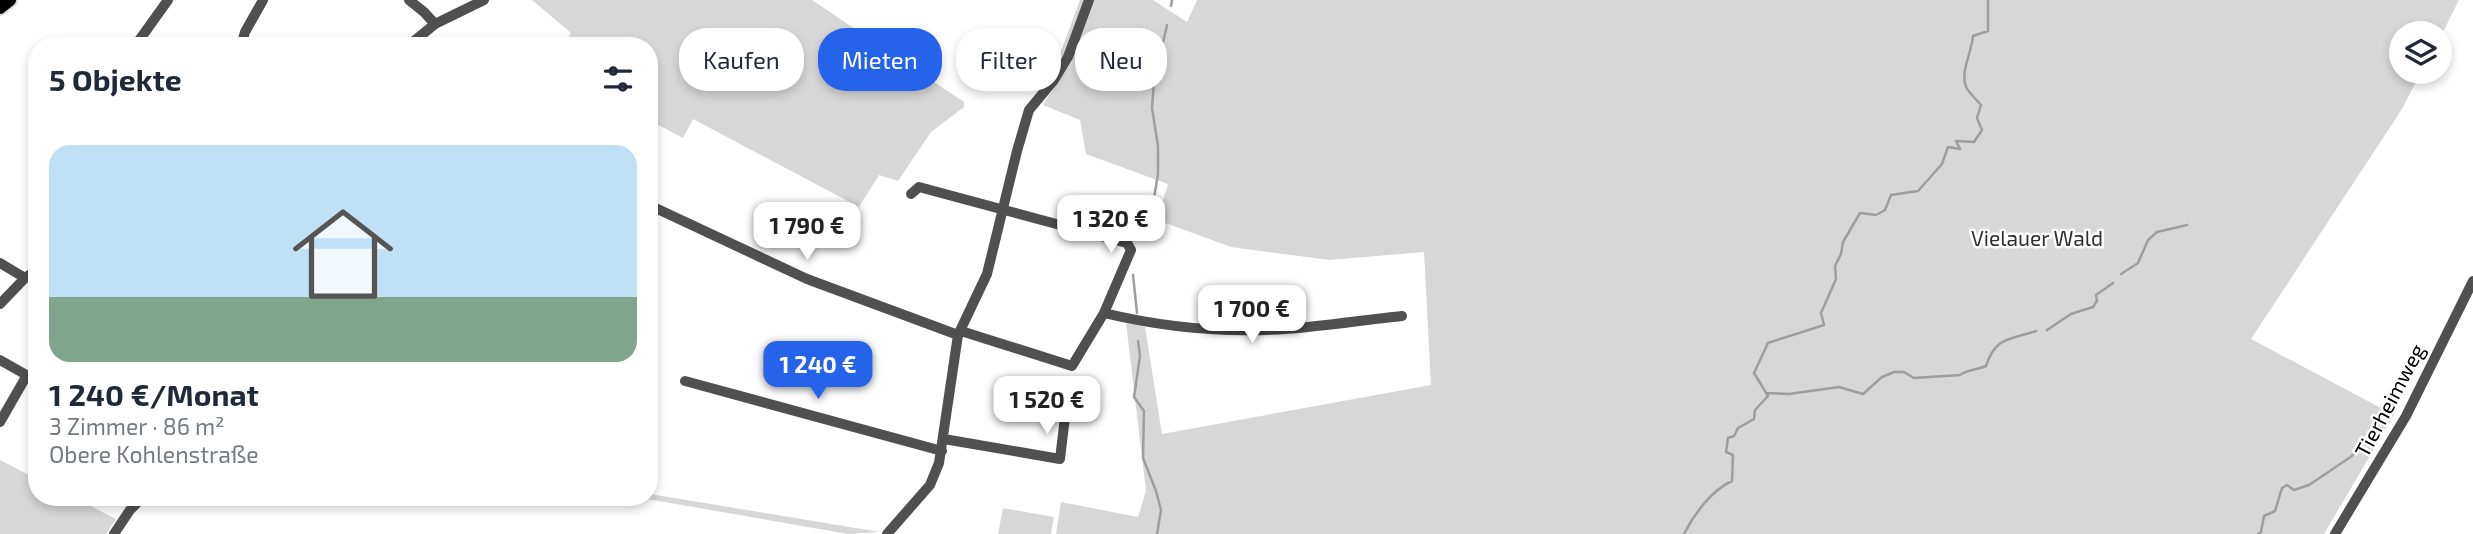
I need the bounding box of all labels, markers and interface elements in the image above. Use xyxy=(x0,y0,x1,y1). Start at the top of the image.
map controls xyxy=(2389,21,2452,84)
button: layers xyxy=(2389,21,2452,84)
chip: Kaufen xyxy=(679,28,804,91)
chip: Mieten xyxy=(818,28,942,91)
chip: Filter xyxy=(956,28,1061,91)
chip: Neu xyxy=(1075,28,1167,91)
icon: filters xyxy=(599,60,637,98)
text: 5 Objekte xyxy=(49,61,182,97)
icon: home xyxy=(280,191,406,317)
pin: 1 320 € xyxy=(1046,196,1176,255)
pin: 1 790 € xyxy=(742,202,872,262)
text: 1 320 € xyxy=(1073,204,1149,232)
text: 1 790 € xyxy=(770,211,844,239)
park label: Vielauer Wald xyxy=(1971,225,2103,250)
pin: 1 700 € xyxy=(1187,286,1317,345)
text: 1 700 € xyxy=(1214,294,1290,322)
street label: Tierheimweg xyxy=(2349,339,2429,461)
pin: 1 240 € xyxy=(753,342,883,401)
text: 1 240 € xyxy=(779,350,857,378)
text: 1 240 €/Monat xyxy=(49,376,259,412)
pin: 1 520 € xyxy=(982,376,1112,436)
text: 1 520 € xyxy=(1009,385,1085,413)
text: 3 Zimmer · 86 m² xyxy=(49,412,225,440)
text: Obere Kohlenstraße xyxy=(49,440,259,468)

